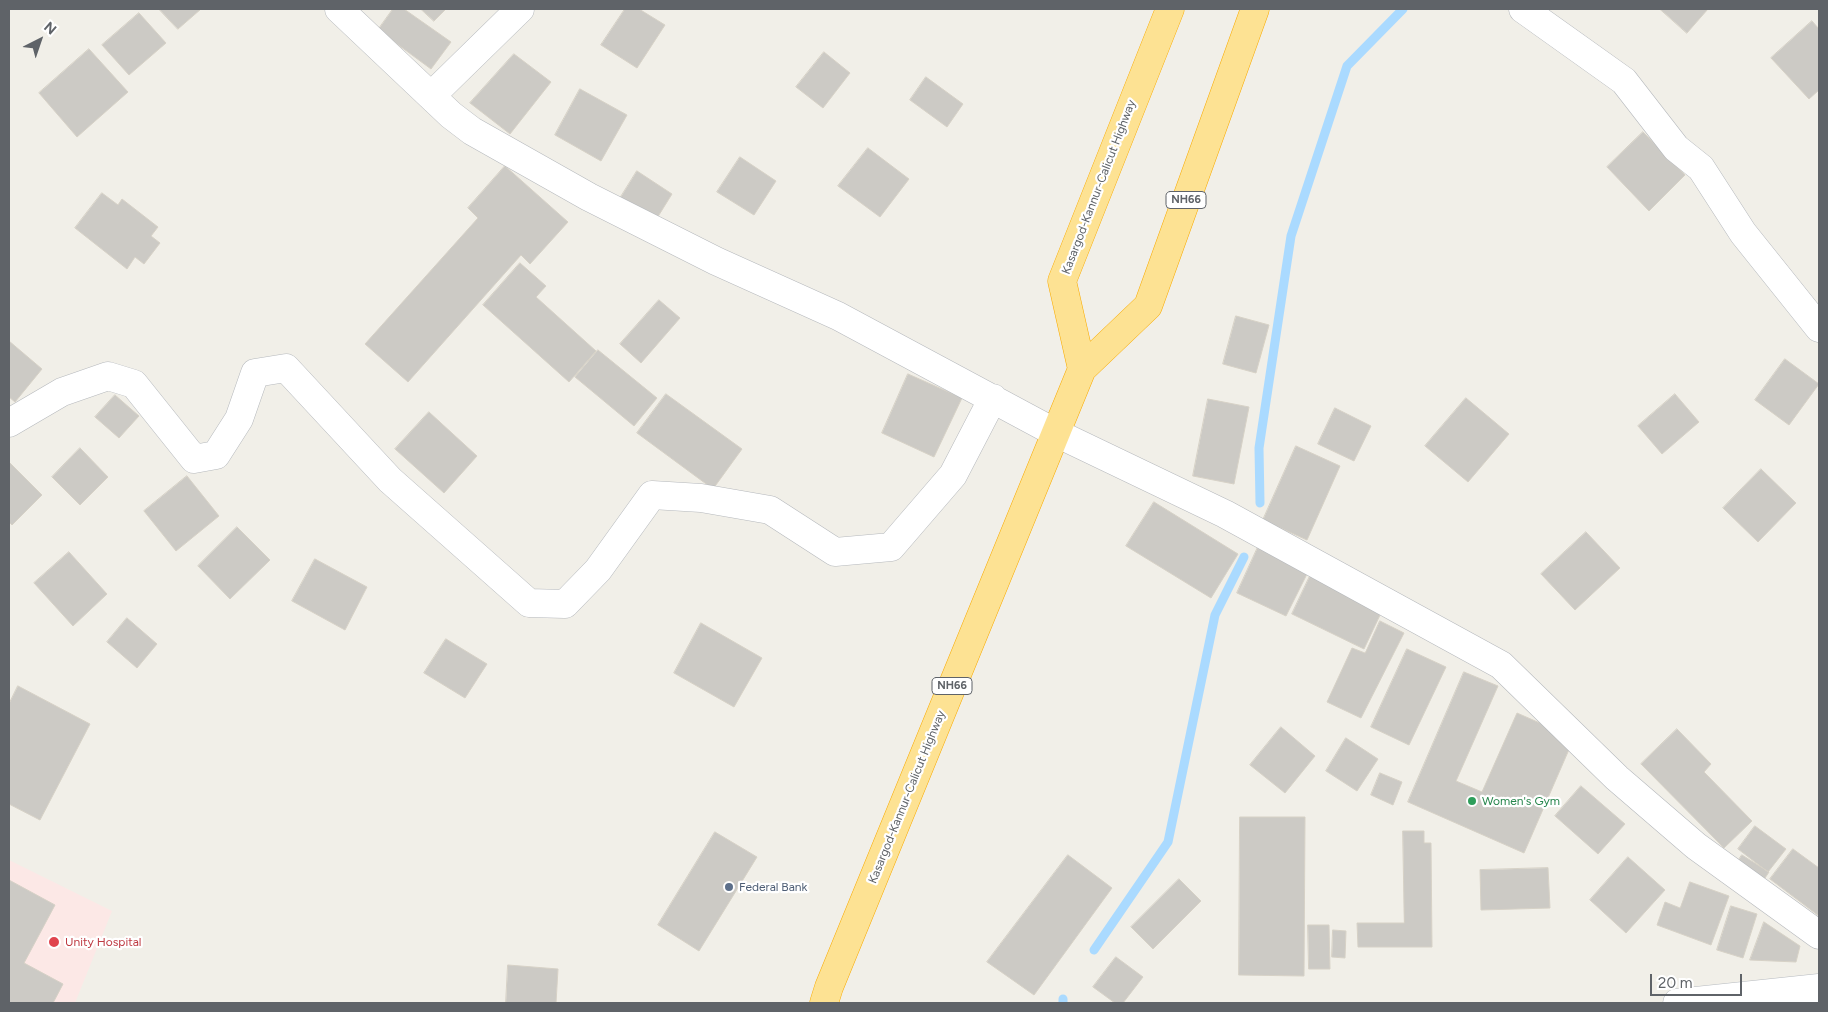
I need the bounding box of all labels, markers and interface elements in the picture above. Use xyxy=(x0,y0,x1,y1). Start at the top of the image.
north arrow xyxy=(15,15,65,65)
text: N xyxy=(41,18,60,38)
street label: Kasargod-Kannur-Calicut Highway xyxy=(1059,98,1139,276)
road number: NH66 xyxy=(1166,192,1206,208)
road number: NH66 xyxy=(932,678,972,694)
street label: Kasargod-Kannur-Calicut Highway xyxy=(866,708,948,886)
place label: Women's Gym xyxy=(1482,794,1560,808)
marker: Women's Gym xyxy=(1466,795,1478,807)
place label: Federal Bank xyxy=(739,880,807,894)
marker: Federal Bank xyxy=(723,881,735,893)
marker: Unity Hospital xyxy=(47,935,61,949)
place label: Unity Hospital xyxy=(65,935,141,949)
scale bar xyxy=(1653,964,1746,996)
text: 20 m xyxy=(1658,974,1692,992)

